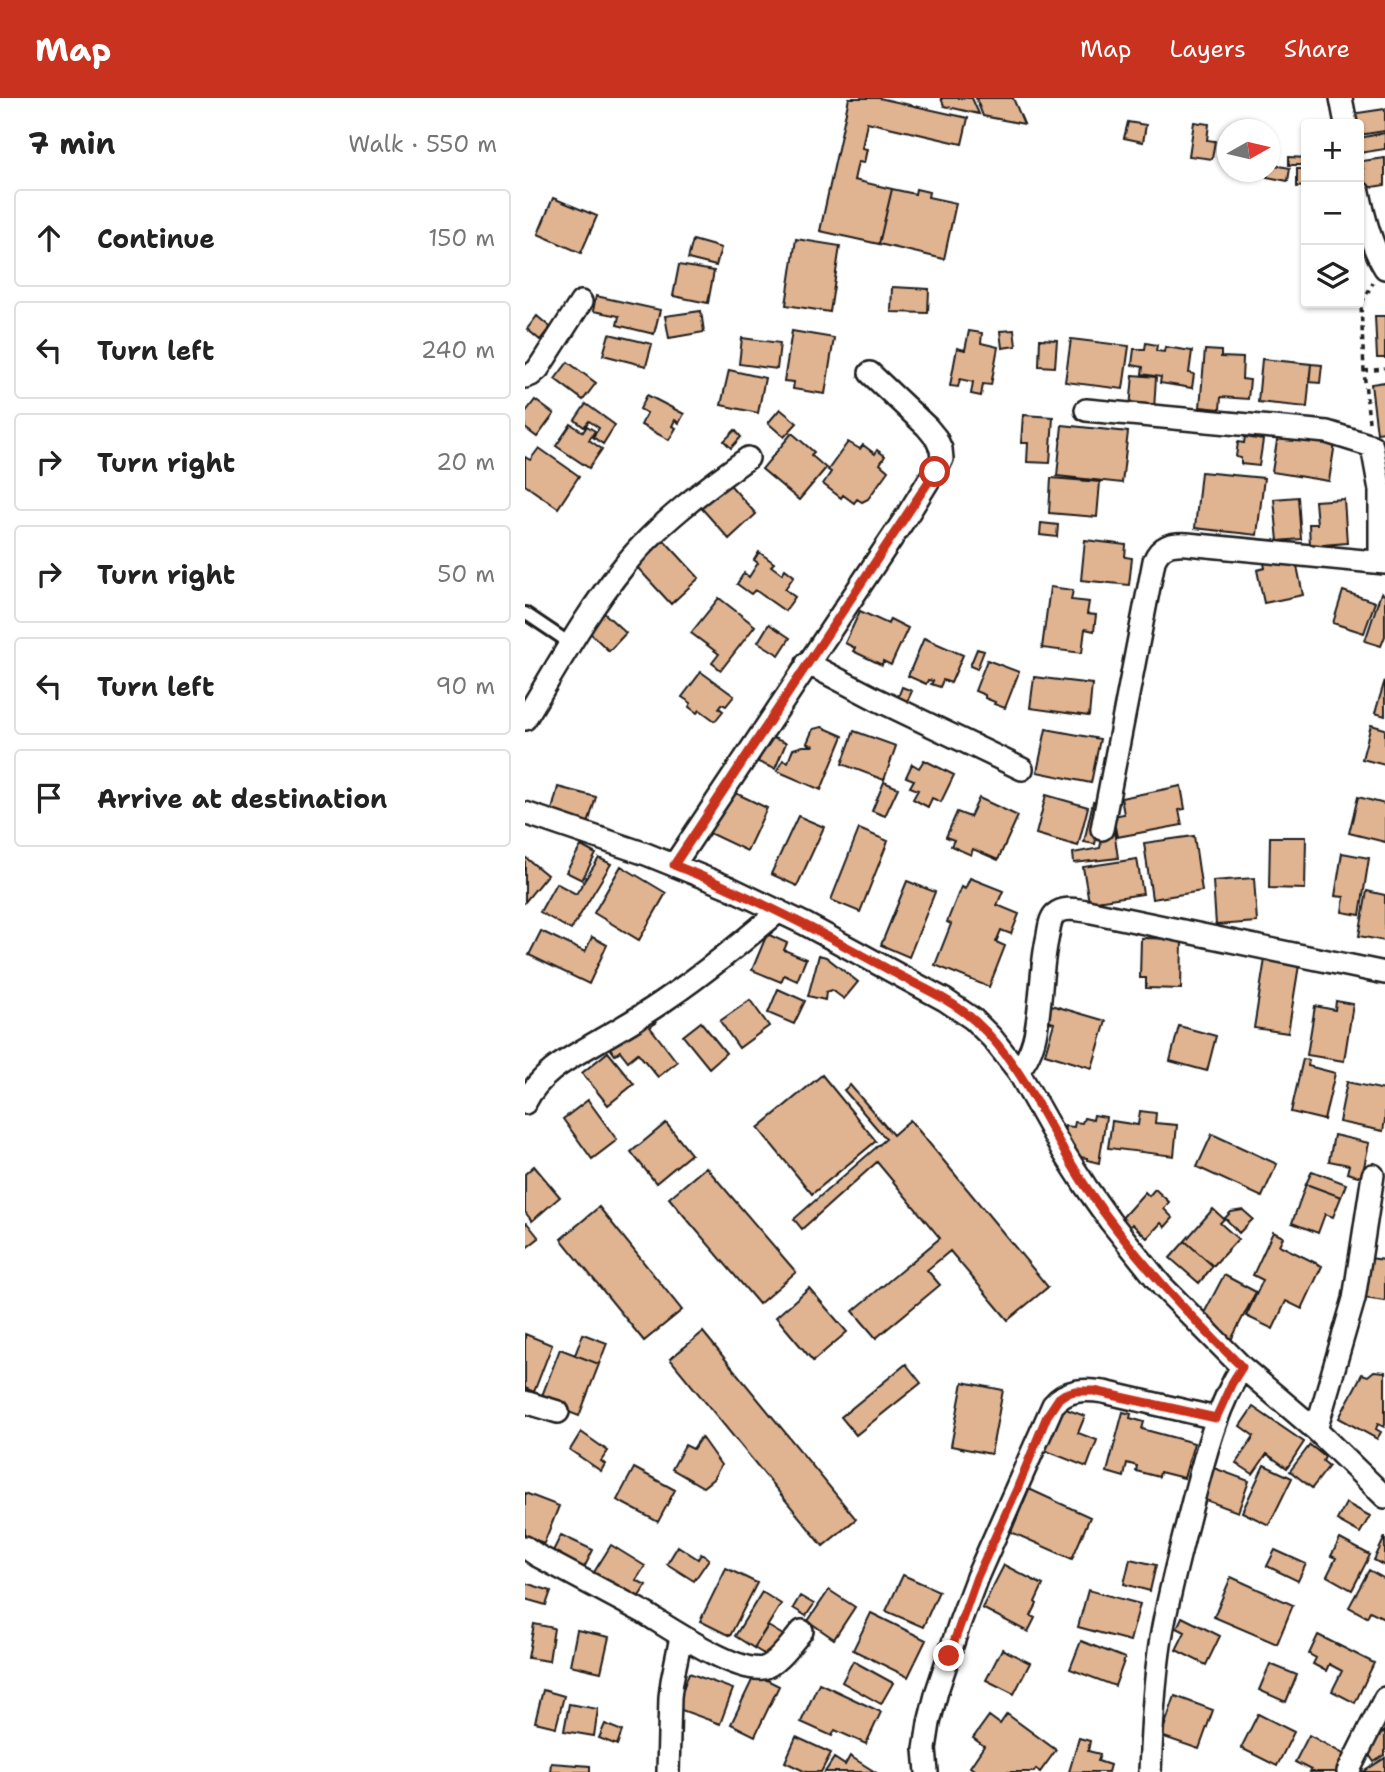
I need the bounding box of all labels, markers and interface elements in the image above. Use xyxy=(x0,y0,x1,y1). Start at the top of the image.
text: Map xyxy=(35,27,111,72)
text: Map xyxy=(1080,33,1131,65)
text: Layers xyxy=(1169,33,1246,65)
text: Share xyxy=(1284,33,1350,65)
north arrow xyxy=(1217,119,1280,182)
map controls xyxy=(1301,119,1364,308)
button: + xyxy=(1301,119,1364,182)
text: 7 min xyxy=(28,123,115,164)
text: Walk · 550 m xyxy=(348,129,497,159)
button: − xyxy=(1301,182,1364,245)
icon: ahead xyxy=(30,219,68,257)
text: Continue xyxy=(97,221,215,256)
text: 150 m xyxy=(428,223,495,253)
button: layers xyxy=(1301,245,1364,308)
icon: left xyxy=(30,331,68,369)
text: Turn left xyxy=(97,333,214,368)
text: 240 m xyxy=(421,335,495,365)
icon: right xyxy=(30,443,68,481)
text: Turn right xyxy=(97,445,235,480)
text: 20 m xyxy=(436,447,495,477)
route start xyxy=(919,456,950,487)
icon: right xyxy=(30,555,68,593)
text: Turn right xyxy=(97,557,235,592)
text: 50 m xyxy=(437,559,495,589)
icon: left xyxy=(30,667,68,705)
text: Turn left xyxy=(97,669,214,704)
text: 90 m xyxy=(435,671,495,701)
icon: arrive xyxy=(30,779,68,817)
text: Arrive at destination xyxy=(97,781,387,816)
route end xyxy=(933,1640,964,1671)

